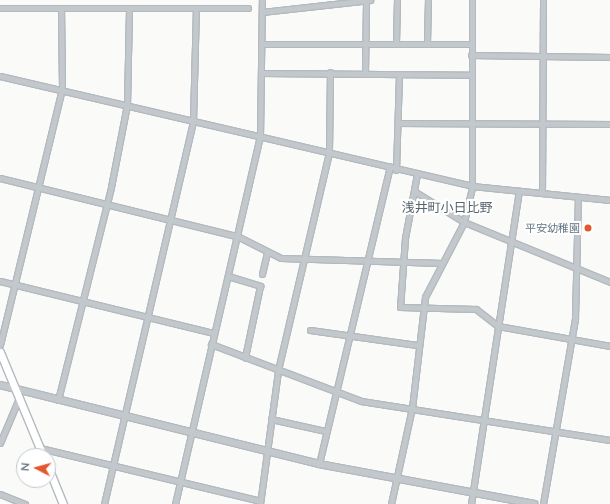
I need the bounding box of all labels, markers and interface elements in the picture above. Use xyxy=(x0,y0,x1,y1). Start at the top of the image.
district label: 浅井町小日比野 xyxy=(402,199,492,215)
place label: 平安幼稚園 xyxy=(525,221,580,235)
marker: 平安幼稚園 xyxy=(583,223,593,233)
north arrow xyxy=(16,448,56,488)
text: N xyxy=(18,462,31,472)

